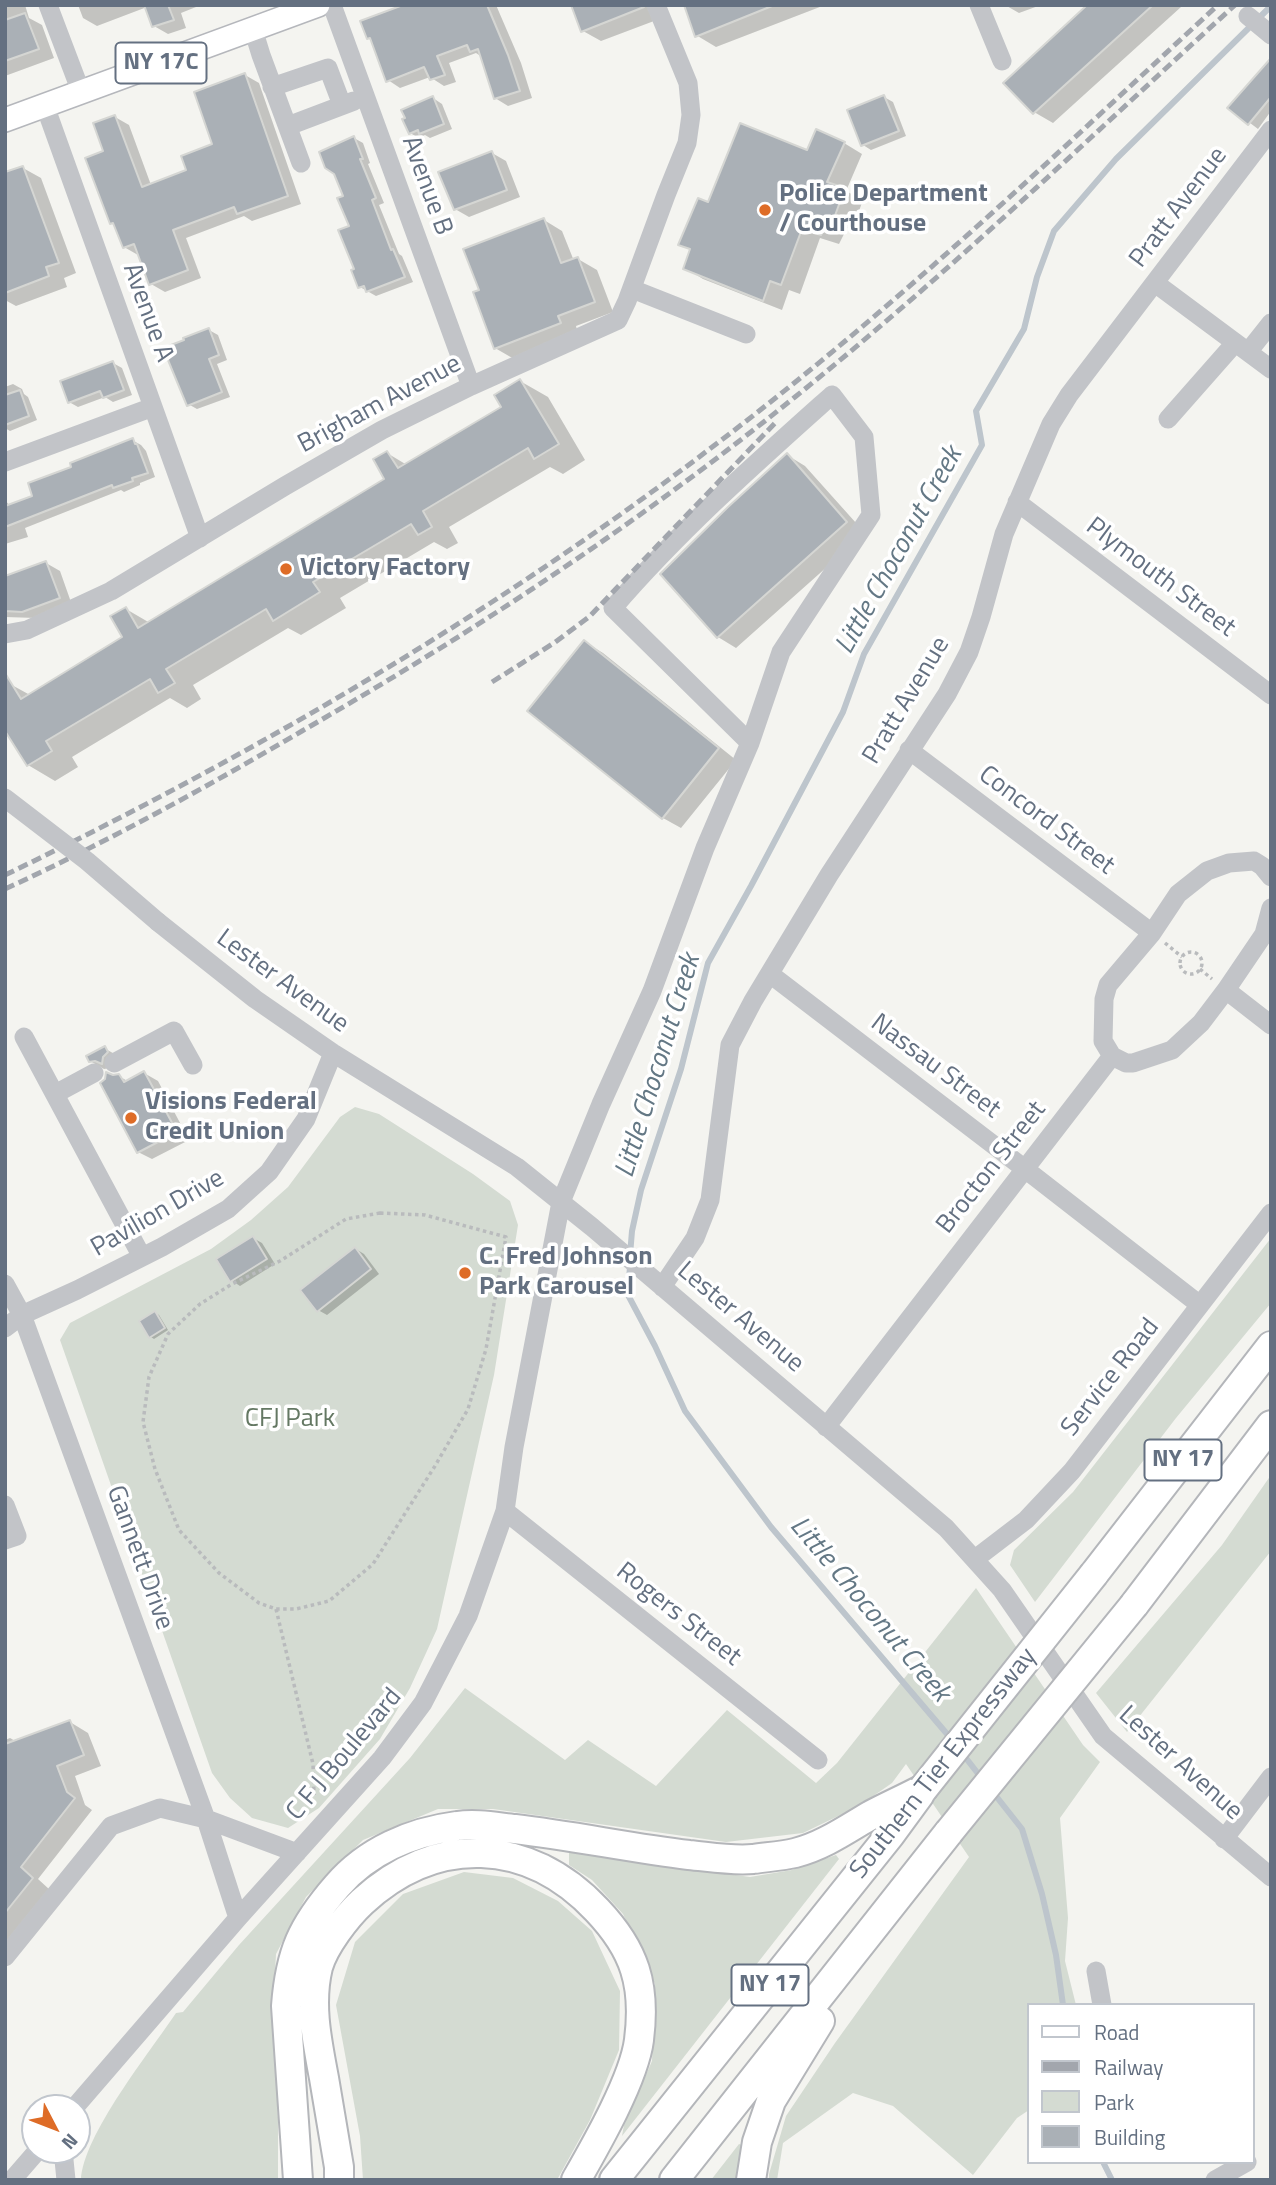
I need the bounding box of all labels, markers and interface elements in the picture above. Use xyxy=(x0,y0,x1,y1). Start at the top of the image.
road number: NY 17C xyxy=(116,42,206,84)
street label: Avenue B xyxy=(394,132,458,240)
street label: Pratt Avenue xyxy=(1124,142,1234,274)
place label: Police Department / Courthouse xyxy=(779,179,988,241)
marker: Police Department / Courthouse xyxy=(757,202,773,218)
street label: Avenue A xyxy=(115,259,179,367)
street label: Brigham Avenue xyxy=(293,349,467,461)
water label: Little Choconut Creek xyxy=(829,442,971,660)
street label: Plymouth Street xyxy=(1079,512,1241,644)
place label: Victory Factory xyxy=(300,553,470,585)
marker: Victory Factory xyxy=(278,561,294,577)
street label: Pratt Avenue xyxy=(857,632,957,770)
street label: Concord Street xyxy=(972,760,1120,882)
street label: Lester Avenue xyxy=(210,924,354,1040)
water label: Little Choconut Creek xyxy=(609,950,709,1182)
street label: Nassau Street xyxy=(864,1008,1006,1126)
place label: Visions Federal Credit Union xyxy=(145,1087,317,1148)
street label: Brocton Street xyxy=(931,1096,1053,1240)
marker: Visions Federal Credit Union xyxy=(123,1110,139,1126)
street label: Pavilion Drive xyxy=(86,1163,230,1265)
place label: C. Fred Johnson Park Carousel xyxy=(479,1242,653,1304)
street label: Lester Avenue xyxy=(670,1256,810,1380)
marker: C. Fred Johnson Park Carousel xyxy=(457,1265,473,1281)
street label: Service Road xyxy=(1055,1313,1167,1443)
park label: CFJ Park xyxy=(245,1404,335,1436)
road number: NY 17 xyxy=(1144,1440,1222,1480)
street label: Gannett Drive xyxy=(99,1482,179,1634)
water label: Little Choconut Creek xyxy=(782,1511,956,1709)
street label: Rogers Street xyxy=(609,1557,747,1673)
street label: Southern Tier Expressway xyxy=(844,1642,1044,1886)
street label: C F J Boulevard xyxy=(281,1683,409,1827)
street label: Lester Avenue xyxy=(1112,1700,1248,1828)
road number: NY 17 xyxy=(732,1964,808,2006)
legend xyxy=(1028,2003,1255,2164)
text: Road xyxy=(1094,2016,1139,2048)
text: Railway xyxy=(1094,2051,1163,2083)
text: Park xyxy=(1094,2086,1134,2118)
north arrow xyxy=(21,2094,91,2164)
text: Building xyxy=(1094,2121,1165,2153)
text: N xyxy=(55,2127,86,2157)

